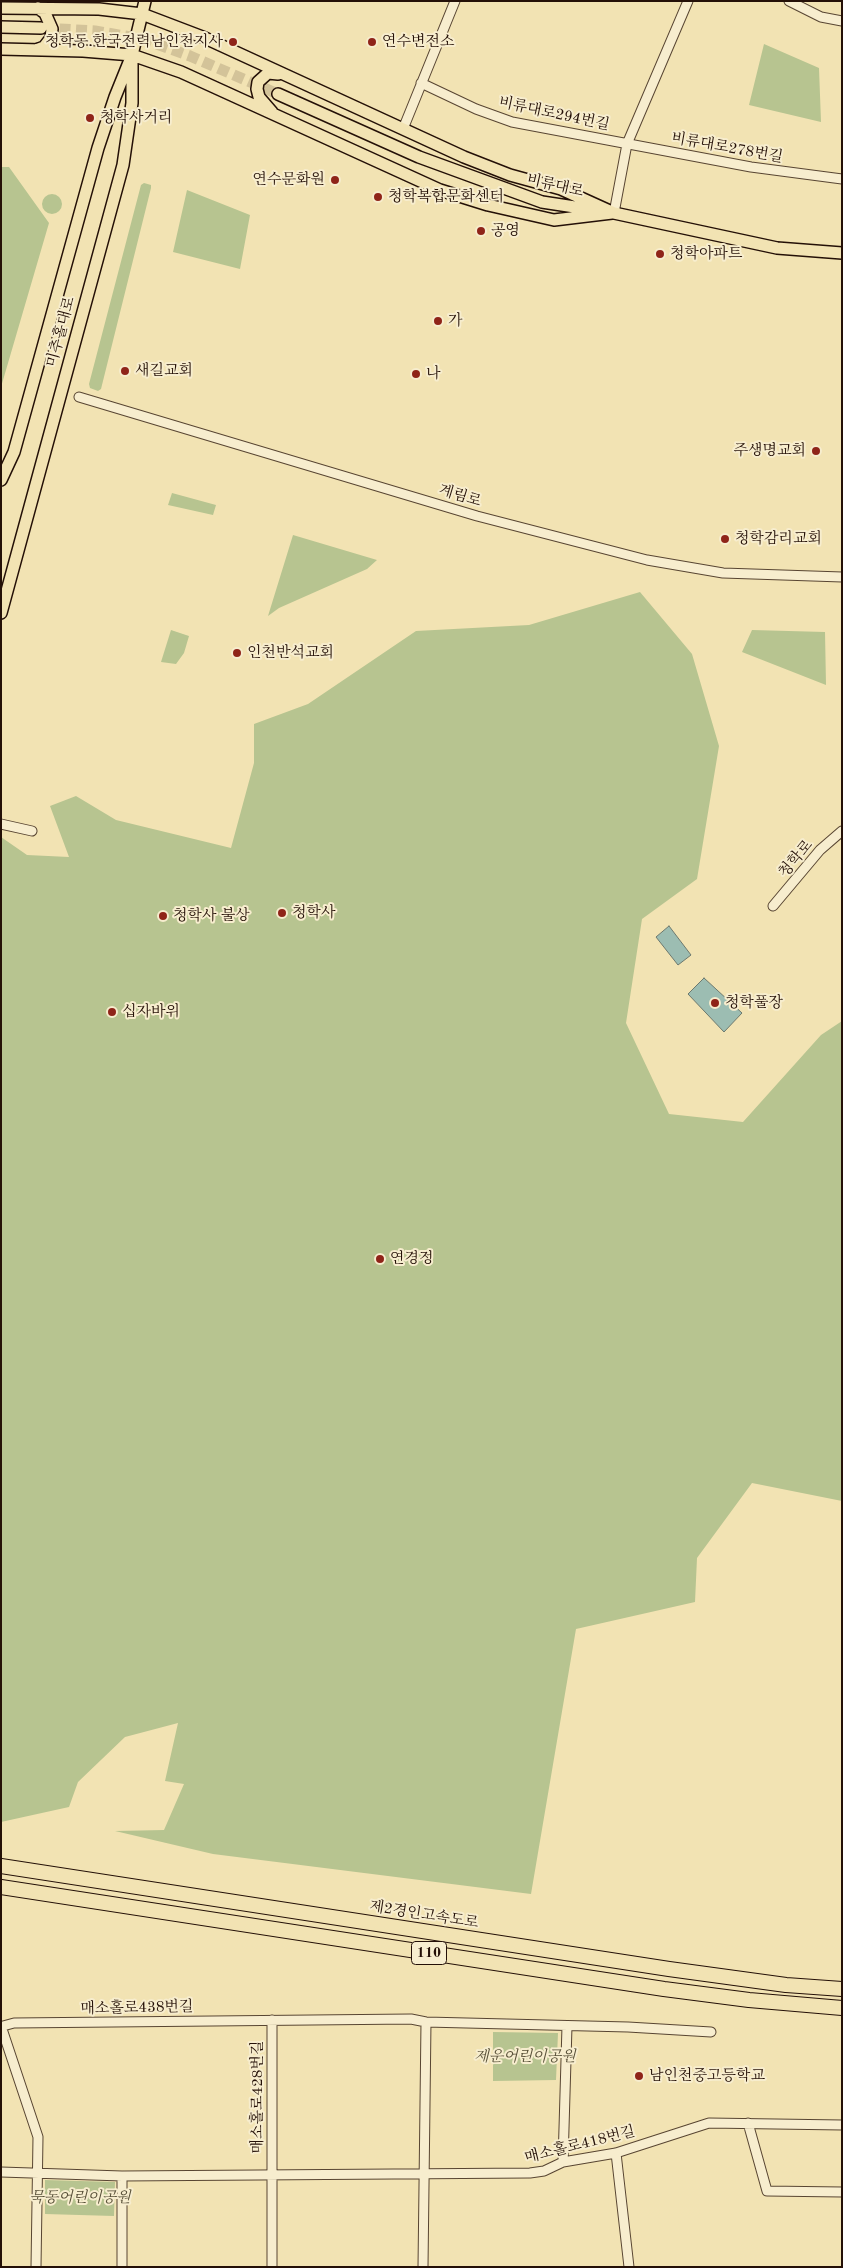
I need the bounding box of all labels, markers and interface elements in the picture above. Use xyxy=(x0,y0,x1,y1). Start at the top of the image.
place label: 청학동.한국전력남인천지사 xyxy=(45,33,223,51)
place label: 연수변전소 xyxy=(382,33,454,51)
marker: 청학동.한국전력남인천지사 xyxy=(227,36,239,48)
marker: 연수변전소 xyxy=(366,36,378,48)
street label: 비류대로294번길 xyxy=(497,93,611,135)
place label: 청학사거리 xyxy=(100,109,172,127)
marker: 청학사거리 xyxy=(84,112,96,124)
street label: 비류대로278번길 xyxy=(670,129,784,167)
place label: 연수문화원 xyxy=(253,171,325,189)
street label: 비류대로 xyxy=(525,171,585,201)
marker: 연수문화원 xyxy=(329,174,341,186)
place label: 청학복합문화센터 xyxy=(388,188,504,206)
marker: 청학복합문화센터 xyxy=(372,191,384,203)
place label: 공영 xyxy=(491,222,520,240)
marker: 공영 xyxy=(475,225,487,237)
place label: 청학아파트 xyxy=(670,245,742,263)
marker: 청학아파트 xyxy=(654,248,666,260)
street label: 미추홀대로 xyxy=(43,295,79,369)
place label: 가 xyxy=(448,312,462,330)
marker: 가 xyxy=(432,315,444,327)
place label: 새길교회 xyxy=(135,362,193,380)
marker: 새길교회 xyxy=(119,365,131,377)
place label: 나 xyxy=(426,365,440,383)
marker: 나 xyxy=(410,368,422,380)
place label: 주생명교회 xyxy=(734,442,806,460)
marker: 주생명교회 xyxy=(810,445,822,457)
street label: 계림로 xyxy=(437,481,483,511)
place label: 청학감리교회 xyxy=(735,530,822,548)
marker: 청학감리교회 xyxy=(719,533,731,545)
place label: 인천반석교회 xyxy=(247,644,334,662)
marker: 인천반석교회 xyxy=(231,647,243,659)
street label: 청학로 xyxy=(775,837,817,881)
place label: 청학사 xyxy=(292,904,335,922)
place label: 청학사 불상 xyxy=(173,907,250,925)
marker: 청학사 xyxy=(276,907,288,919)
marker: 청학사 불상 xyxy=(157,910,169,922)
place label: 청학풀장 xyxy=(725,994,783,1012)
marker: 청학풀장 xyxy=(709,997,721,1009)
place label: 십자바위 xyxy=(122,1003,180,1021)
marker: 십자바위 xyxy=(106,1006,118,1018)
place label: 연경정 xyxy=(390,1250,433,1268)
marker: 연경정 xyxy=(374,1253,386,1265)
street label: 제2경인고속도로 xyxy=(368,1897,480,1933)
road number: 110 xyxy=(412,1942,446,1965)
street label: 매소홀로438번길 xyxy=(80,1998,194,2018)
street label: 매소홀로428번길 xyxy=(249,2040,267,2154)
park label: 제운어린이공원 xyxy=(474,2048,576,2066)
place label: 남인천중고등학교 xyxy=(649,2067,765,2085)
marker: 남인천중고등학교 xyxy=(633,2070,645,2082)
street label: 매소홀로418번길 xyxy=(523,2123,637,2167)
park label: 묵동어린이공원 xyxy=(29,2189,131,2207)

